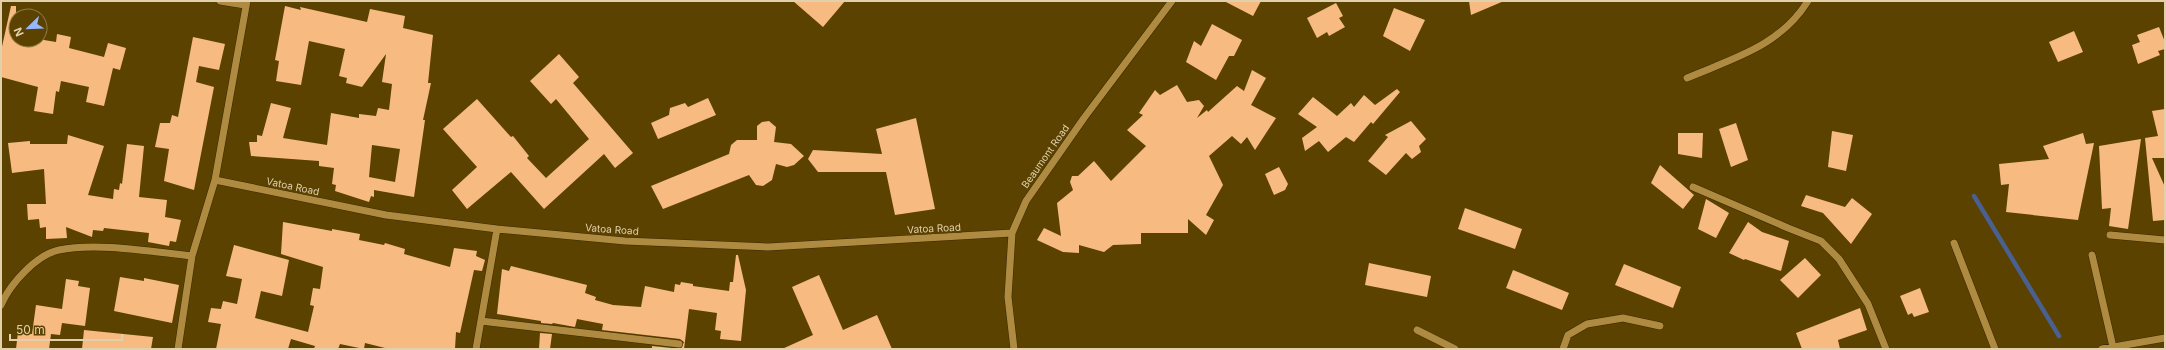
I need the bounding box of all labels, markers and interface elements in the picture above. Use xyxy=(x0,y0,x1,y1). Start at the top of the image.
north arrow xyxy=(8,8,48,48)
text: N xyxy=(11,25,27,39)
street label: Beaumont Road xyxy=(1019,122,1071,190)
street label: Vatoa Road xyxy=(265,175,321,197)
street label: Vatoa Road xyxy=(585,221,639,237)
street label: Vatoa Road xyxy=(907,221,961,235)
scale bar xyxy=(10,316,122,342)
text: 50 m xyxy=(16,322,45,337)

